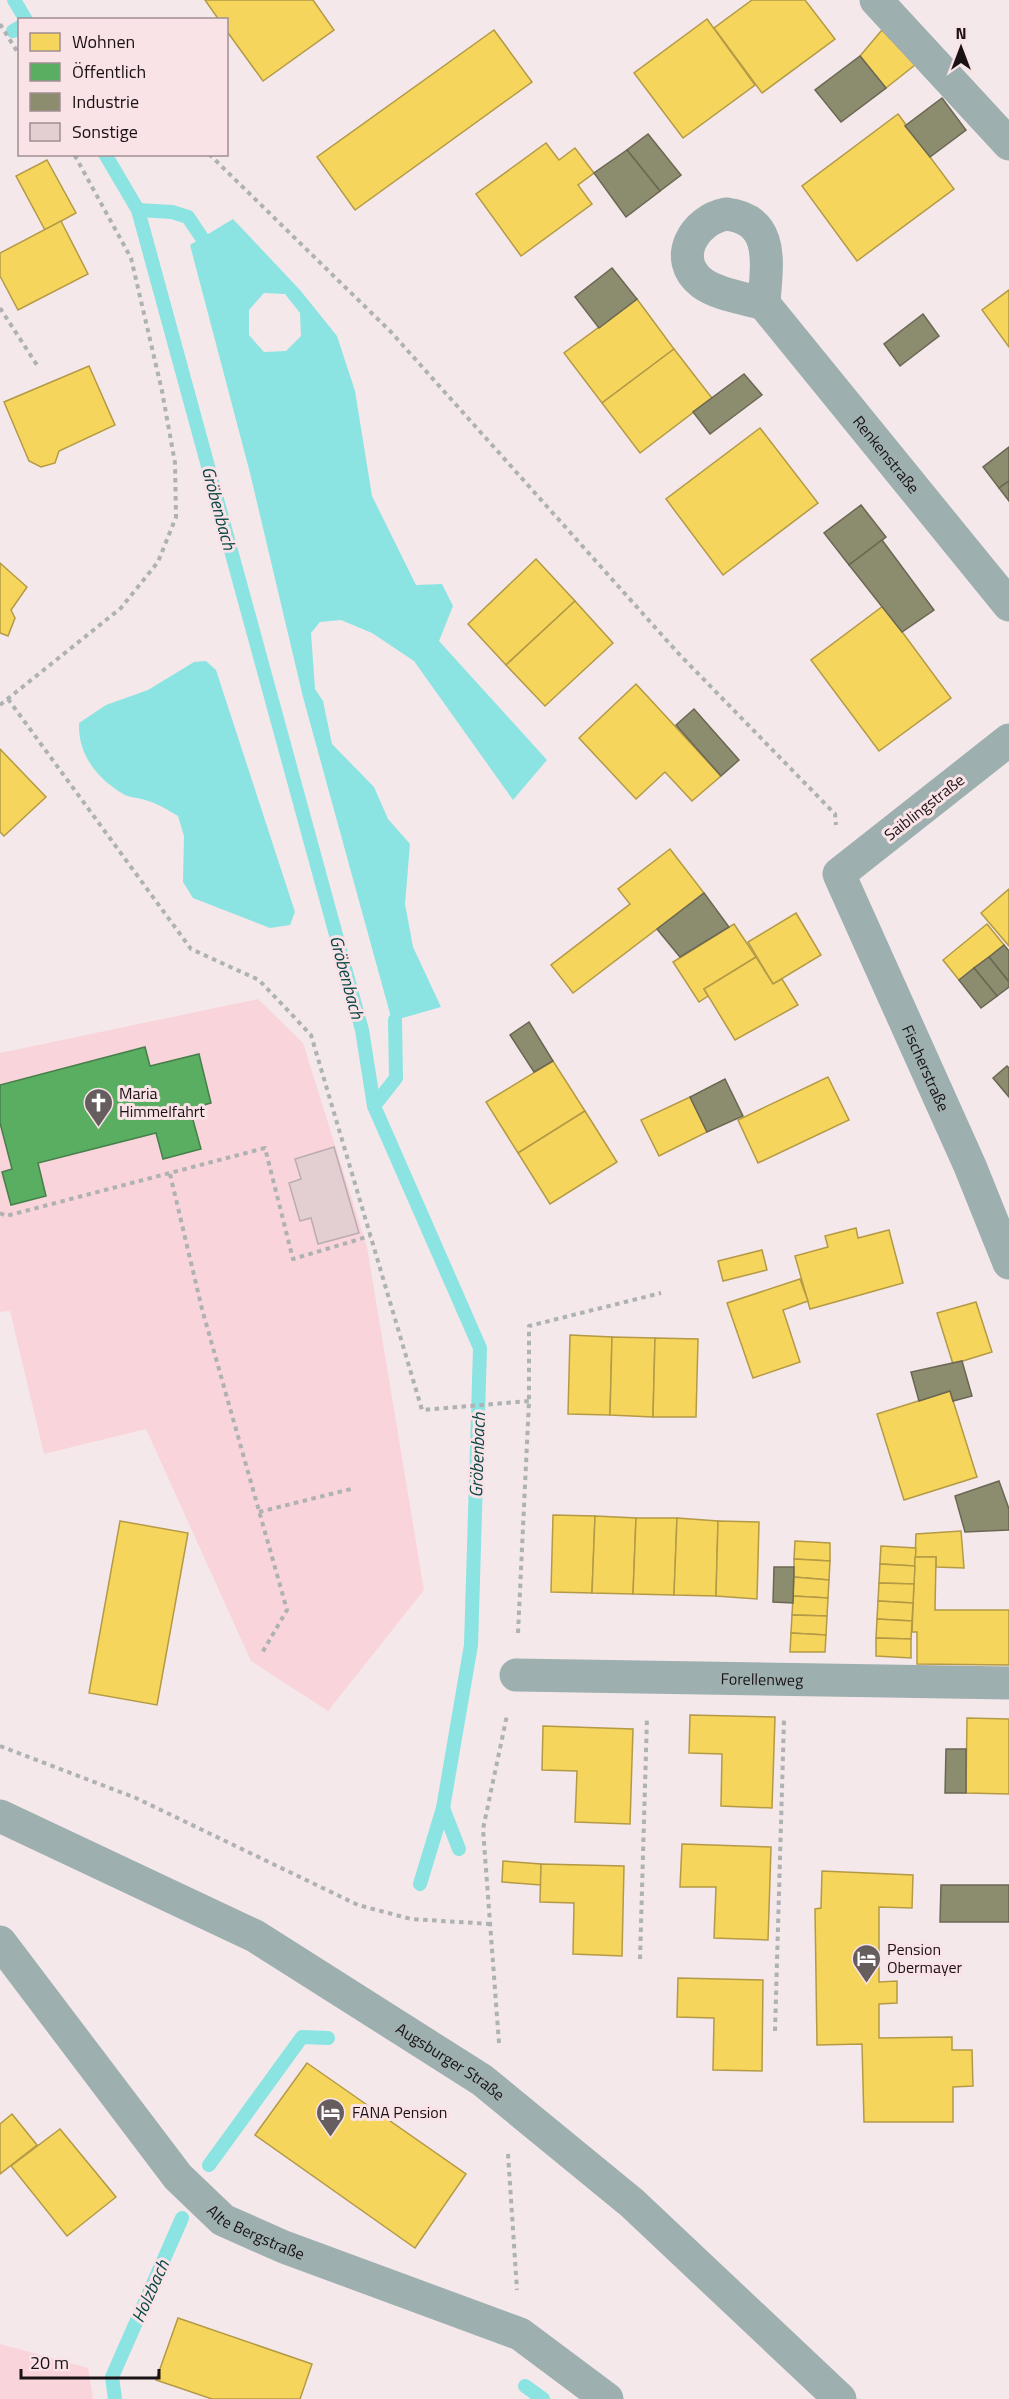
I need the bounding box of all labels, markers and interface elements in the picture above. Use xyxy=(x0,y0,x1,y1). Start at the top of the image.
legend xyxy=(18,18,228,156)
north arrow xyxy=(931,18,991,78)
text: N xyxy=(955,21,967,45)
text: Wohnen xyxy=(72,28,135,55)
text: Öffentlich xyxy=(72,58,146,85)
text: Industrie xyxy=(72,88,139,115)
text: Sonstige xyxy=(72,118,138,145)
street label: Renkenstraße xyxy=(847,410,926,499)
water label: Gröbenbach xyxy=(195,463,243,554)
street label: Saiblingstraße xyxy=(879,768,969,846)
water label: Gröbenbach xyxy=(323,932,371,1023)
street label: Fischerstraße xyxy=(896,1021,956,1115)
place label: Maria Himmelfahrt xyxy=(119,1081,205,1123)
church icon: Maria Himmelfahrt xyxy=(82,1086,114,1128)
water label: Gröbenbach xyxy=(462,1411,492,1498)
street label: Forellenweg xyxy=(721,1666,803,1692)
place label: Pension Obermayer xyxy=(887,1937,963,1979)
hotel icon: Pension Obermayer xyxy=(850,1942,882,1984)
street label: Augsburger Straße xyxy=(391,2016,510,2106)
hotel icon: FANA Pension xyxy=(315,2096,347,2138)
place label: FANA Pension xyxy=(352,2100,447,2124)
street label: Alte Bergstraße xyxy=(202,2199,308,2266)
water label: Holzbach xyxy=(124,2255,176,2326)
scale bar xyxy=(21,2342,159,2380)
text: 20 m xyxy=(30,2349,69,2376)

